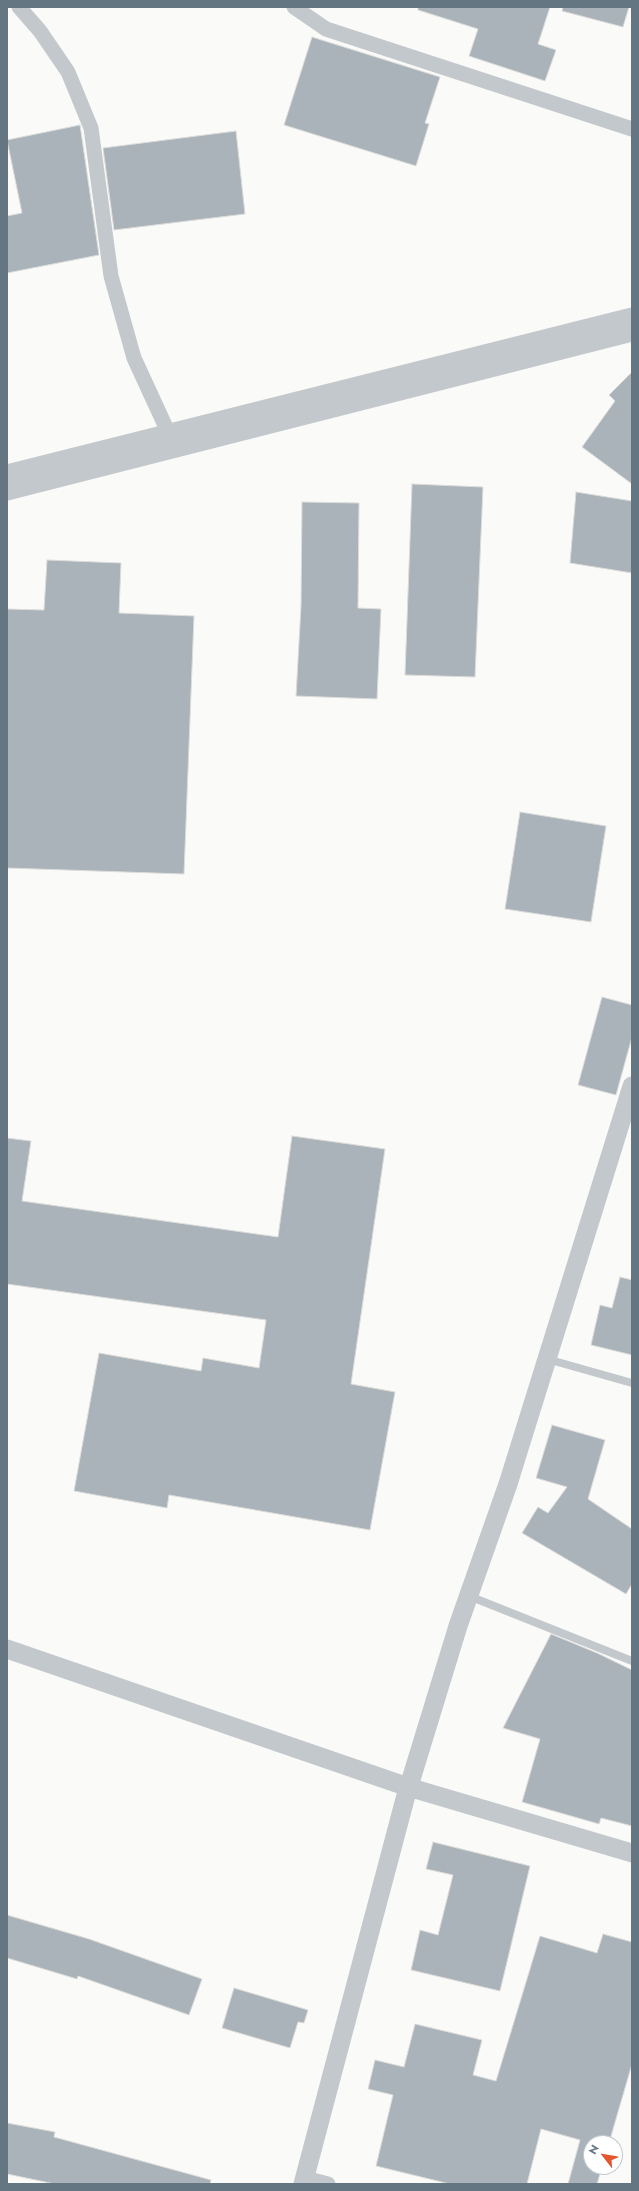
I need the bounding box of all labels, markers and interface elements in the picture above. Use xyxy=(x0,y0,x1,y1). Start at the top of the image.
north arrow xyxy=(583,2135,623,2175)
text: N xyxy=(584,2141,603,2157)

